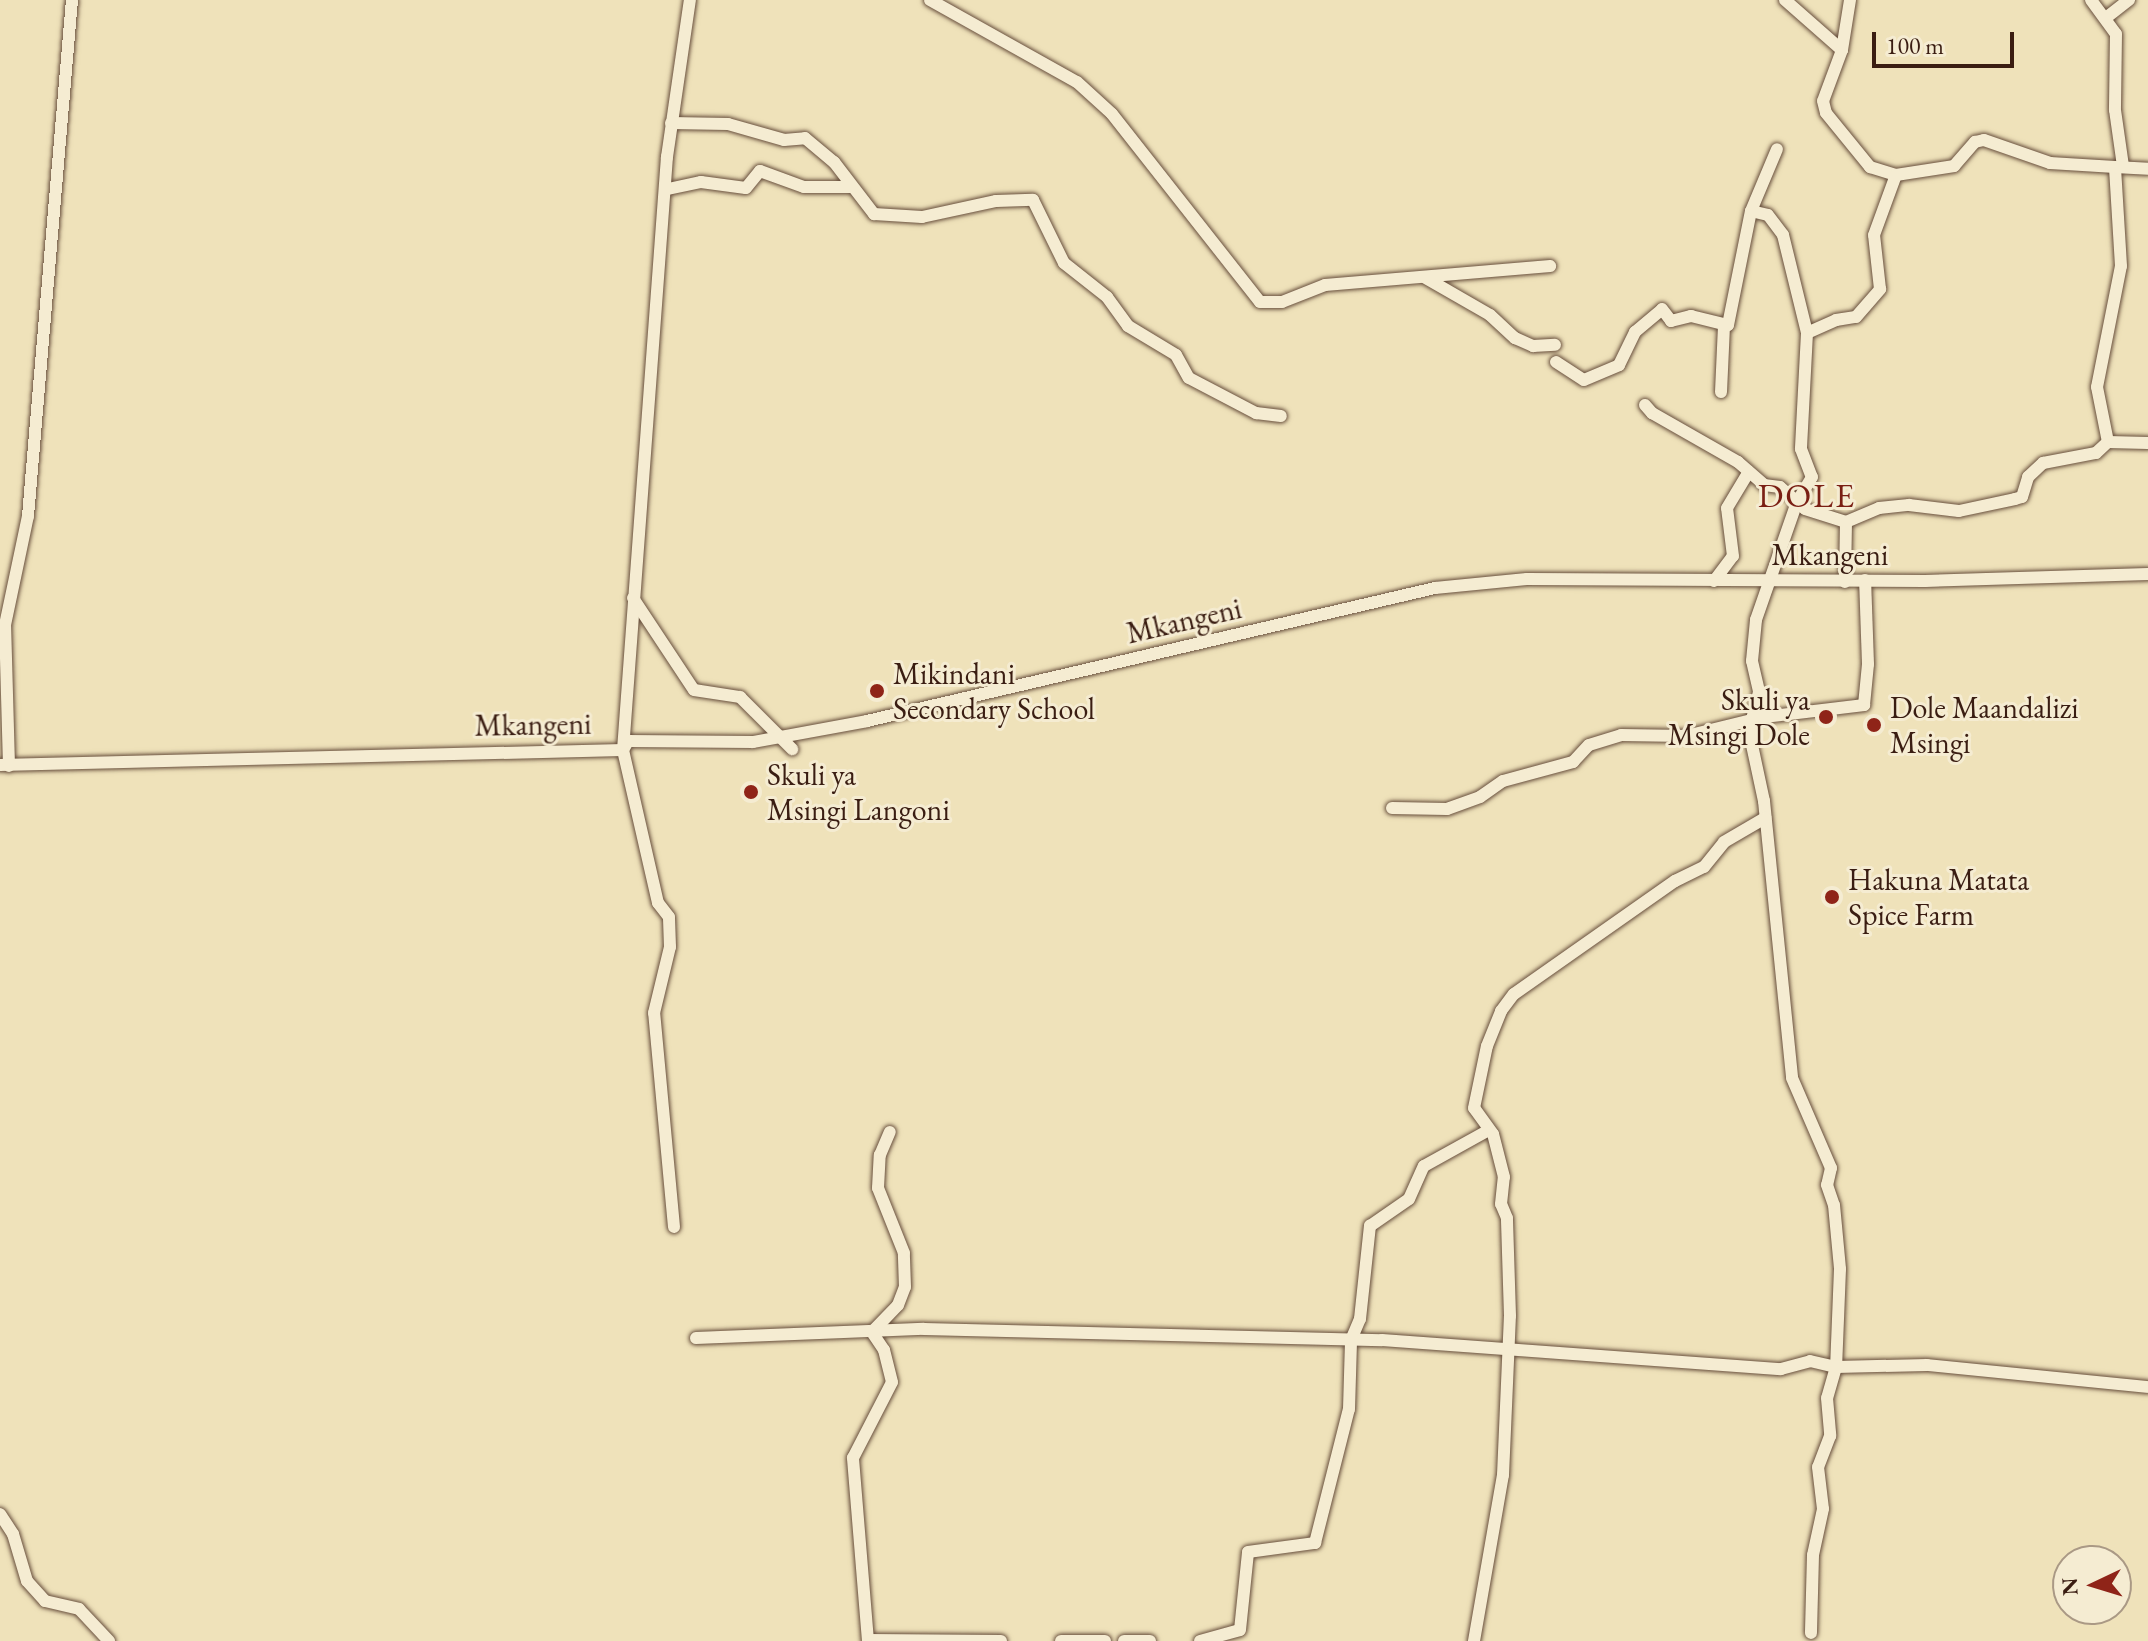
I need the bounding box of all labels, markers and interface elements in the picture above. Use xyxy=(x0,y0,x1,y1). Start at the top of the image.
scale bar xyxy=(1876,16,2018,66)
text: 100 m xyxy=(1886,30,1944,61)
district label: DOLE xyxy=(1758,476,1856,516)
street label: Mkangeni xyxy=(1772,537,1888,573)
street label: Mkangeni xyxy=(1123,590,1245,652)
place label: Mikindani Secondary School xyxy=(893,656,1095,726)
marker: Mikindani Secondary School xyxy=(868,682,886,700)
place label: Skuli ya Msingi Dole xyxy=(1668,682,1810,752)
place label: Dole Maandalizi Msingi xyxy=(1890,690,2078,760)
street label: Mkangeni xyxy=(474,706,592,744)
marker: Skuli ya Msingi Dole xyxy=(1817,708,1835,726)
marker: Dole Maandalizi Msingi xyxy=(1865,716,1883,734)
place label: Skuli ya Msingi Langoni xyxy=(767,757,950,828)
marker: Skuli ya Msingi Langoni xyxy=(742,783,760,801)
place label: Hakuna Matata Spice Farm xyxy=(1848,862,2029,932)
marker: Hakuna Matata Spice Farm xyxy=(1823,888,1841,906)
north arrow xyxy=(2052,1545,2132,1625)
text: N xyxy=(2054,1577,2085,1596)

